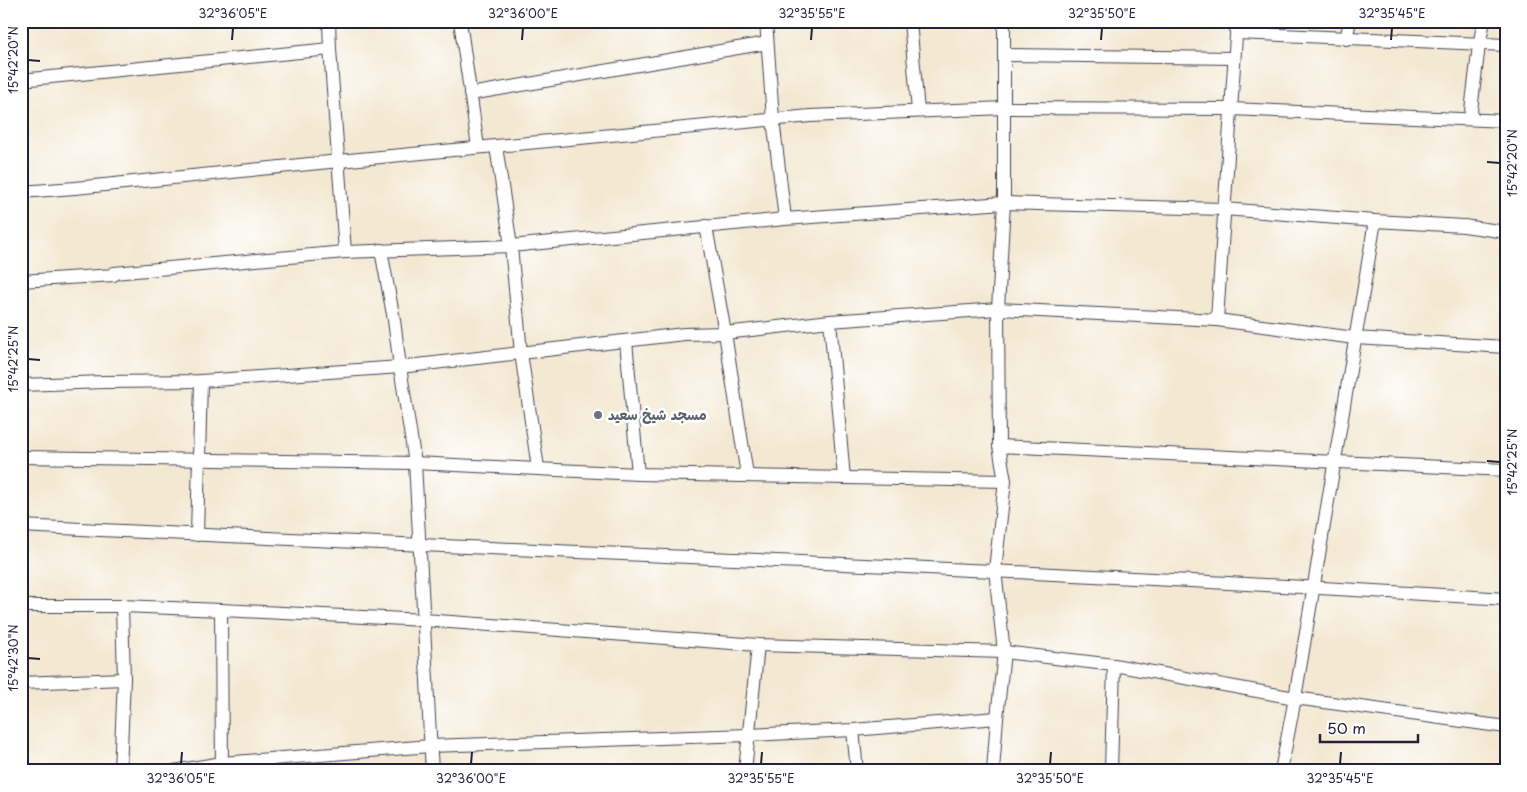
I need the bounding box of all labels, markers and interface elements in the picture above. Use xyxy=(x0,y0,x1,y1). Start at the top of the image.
text: 32°36'05"E xyxy=(199,4,267,22)
text: 32°36'00"E xyxy=(488,4,558,22)
text: 32°35'55"E xyxy=(778,4,846,22)
text: 32°35'50"E xyxy=(1068,4,1136,22)
text: 32°35'45"E xyxy=(1359,4,1425,22)
text: 15°42'20"N xyxy=(4,26,22,94)
text: 15°42'20"N xyxy=(1503,129,1521,197)
text: 15°42'25"N xyxy=(4,326,22,392)
place label: مسجد شيخ سعيد xyxy=(608,404,707,425)
marker: مسجد شيخ سعيد xyxy=(592,409,604,421)
text: 15°42'25"N xyxy=(1503,429,1521,495)
text: 15°42'30"N xyxy=(4,624,22,692)
scale bar xyxy=(1320,712,1417,744)
text: 50 m xyxy=(1327,716,1366,739)
text: 32°36'05"E xyxy=(147,769,215,787)
text: 32°36'00"E xyxy=(436,769,506,787)
text: 32°35'55"E xyxy=(727,769,795,787)
text: 32°35'50"E xyxy=(1016,769,1084,787)
text: 32°35'45"E xyxy=(1307,769,1373,787)

